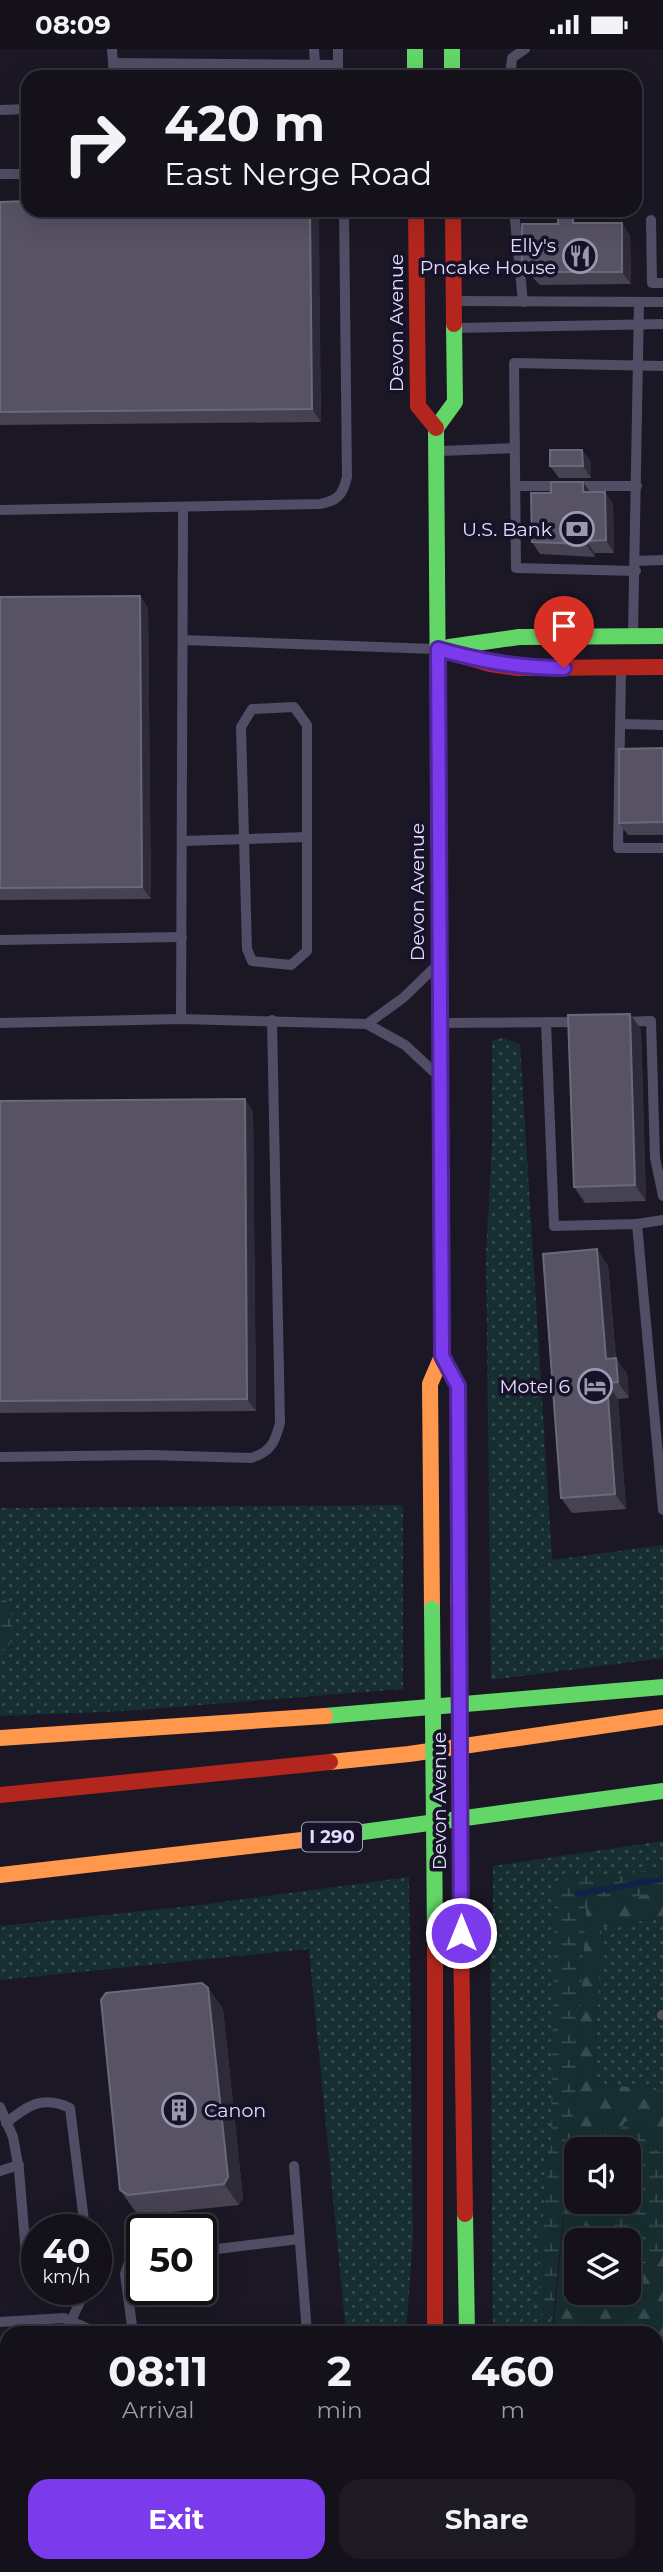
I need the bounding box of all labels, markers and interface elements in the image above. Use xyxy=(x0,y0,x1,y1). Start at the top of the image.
text: 08:09 xyxy=(35,9,111,41)
text: 420 m xyxy=(164,94,325,153)
icon: right xyxy=(49,98,140,189)
text: East Nerge Road xyxy=(164,154,432,193)
place label: Elly's Pncake House xyxy=(420,234,556,279)
restaurant icon: Elly's Pncake House xyxy=(561,237,599,275)
street label: Devon Avenue xyxy=(385,254,408,392)
bank icon: U.S. Bank xyxy=(558,510,596,548)
place label: U.S. Bank xyxy=(462,518,553,541)
pin xyxy=(534,596,594,668)
icon: arrive xyxy=(545,607,583,645)
street label: Devon Avenue xyxy=(406,823,429,961)
hotel icon: Motel 6 xyxy=(576,1367,614,1405)
place label: Motel 6 xyxy=(499,1375,570,1398)
street label: Devon Avenue xyxy=(428,1732,451,1870)
road number: I 290 xyxy=(302,1822,362,1851)
position arrow xyxy=(424,1896,498,1970)
building icon: Canon xyxy=(160,2091,198,2129)
place label: Canon xyxy=(204,2099,266,2122)
map controls xyxy=(564,2137,641,2305)
button: sound xyxy=(564,2137,641,2214)
speed limit sign: 50 xyxy=(126,2214,217,2305)
button: layers xyxy=(564,2228,641,2305)
text: 40 xyxy=(43,2229,90,2272)
text: km/h xyxy=(42,2266,91,2288)
text: 08:11 xyxy=(108,2345,208,2397)
text: 2 xyxy=(327,2345,352,2397)
text: 460 xyxy=(471,2345,555,2397)
text: Arrival xyxy=(122,2396,194,2424)
text: min xyxy=(316,2396,363,2424)
text: m xyxy=(501,2396,525,2424)
button: Exit xyxy=(28,2479,325,2559)
button: Share xyxy=(339,2479,635,2559)

